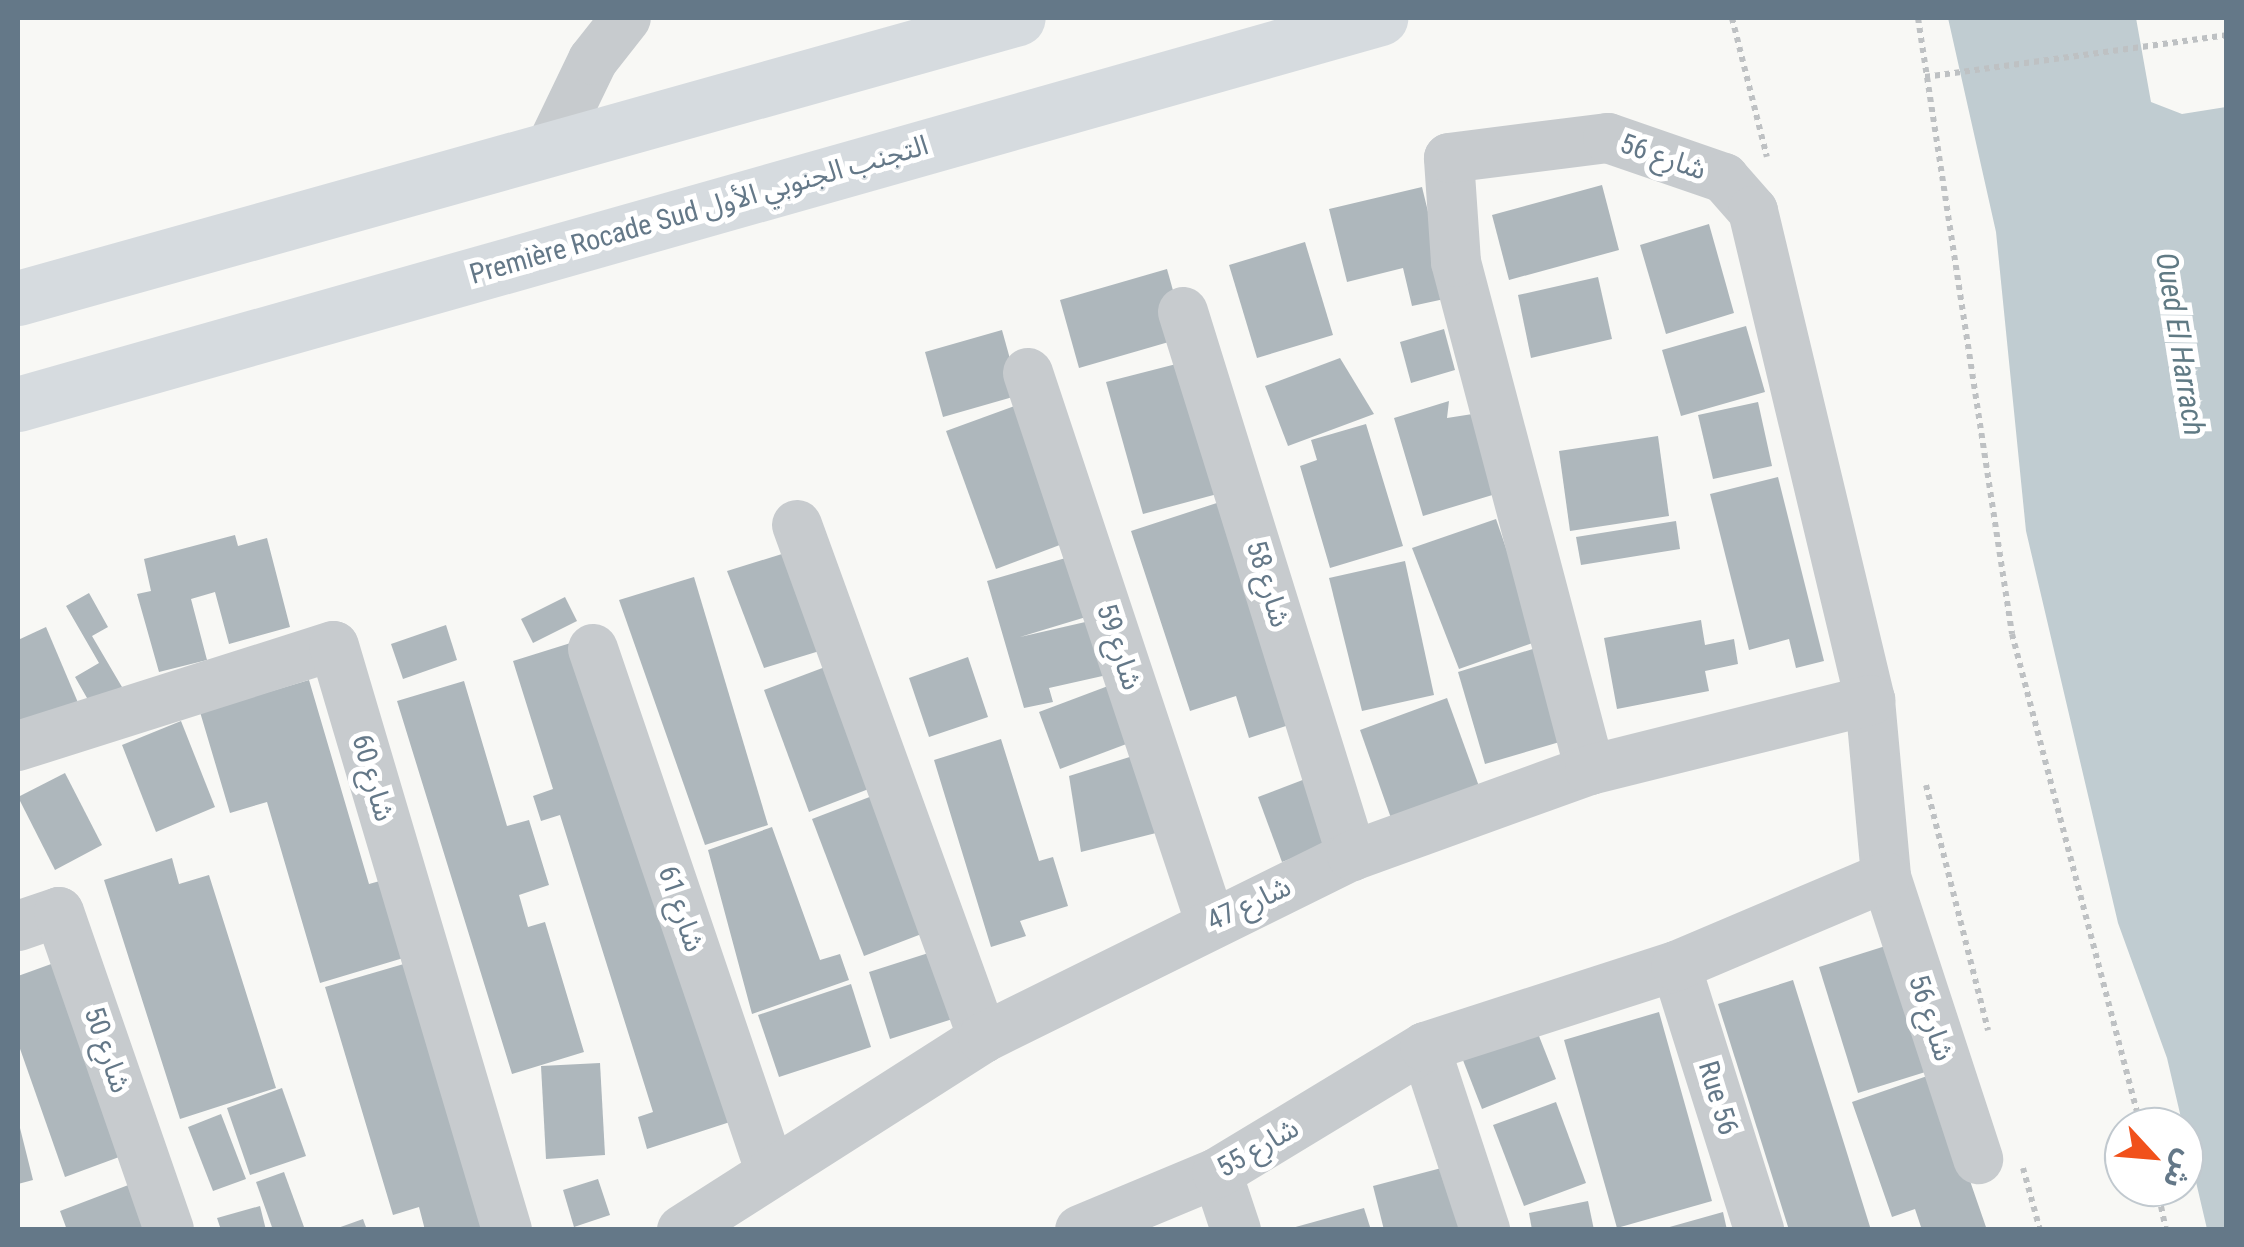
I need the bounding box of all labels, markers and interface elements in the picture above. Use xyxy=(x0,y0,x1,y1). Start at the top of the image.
street label: شارع 56 xyxy=(1616,127,1710,187)
street label: Première Rocade Sud التجنب الجنوبي الأول xyxy=(466,128,932,292)
water label: Oued El Harrach xyxy=(2148,250,2212,438)
street label: شارع 58 xyxy=(1239,537,1297,631)
street label: شارع 59 xyxy=(1089,600,1149,694)
street label: شارع 60 xyxy=(345,731,401,825)
street label: شارع 61 xyxy=(651,862,711,956)
street label: شارع 47 xyxy=(1202,870,1296,938)
street label: شارع 56 xyxy=(1901,971,1961,1065)
street label: شارع 50 xyxy=(77,1003,137,1097)
street label: Rue 56 xyxy=(1691,1057,1745,1139)
north arrow xyxy=(2104,1107,2204,1207)
street label: شارع 55 xyxy=(1211,1111,1305,1185)
text: ش xyxy=(2156,1145,2203,1194)

